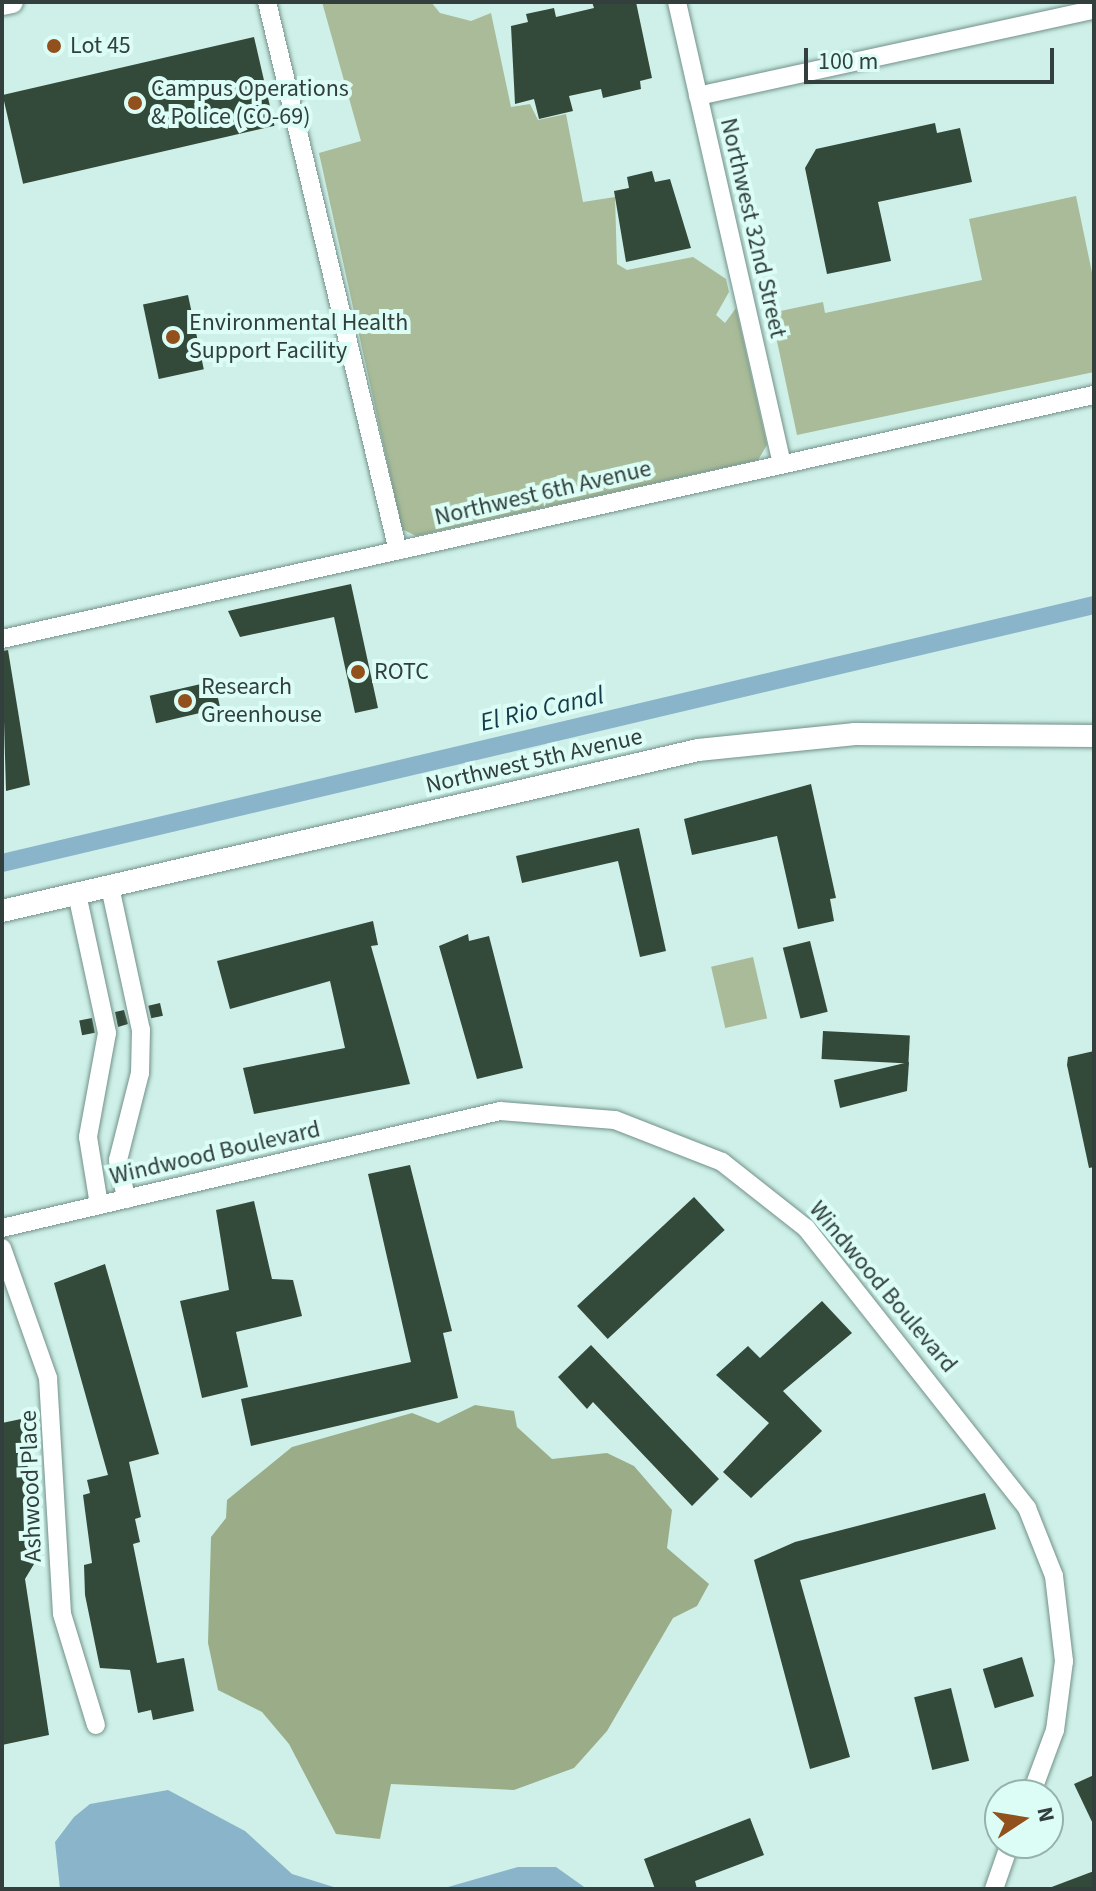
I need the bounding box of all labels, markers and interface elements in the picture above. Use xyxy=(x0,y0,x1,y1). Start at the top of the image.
place label: Lot 45 xyxy=(70,32,131,60)
scale bar xyxy=(808,32,1058,82)
marker: Lot 45 xyxy=(45,37,63,55)
text: 100 m xyxy=(818,44,878,79)
place label: Campus Operations & Police (CO-69) xyxy=(151,75,349,131)
marker: Campus Operations & Police (CO-69) xyxy=(126,94,144,112)
street label: Northwest 32nd Street xyxy=(714,115,792,341)
place label: Environmental Health Support Facility xyxy=(189,309,408,365)
marker: Environmental Health Support Facility xyxy=(164,328,182,346)
street label: Northwest 6th Avenue xyxy=(432,454,654,532)
place label: ROTC xyxy=(374,658,429,686)
marker: ROTC xyxy=(349,663,367,681)
place label: Research Greenhouse xyxy=(201,673,322,729)
water label: El Rio Canal xyxy=(477,680,607,738)
marker: Research Greenhouse xyxy=(176,692,194,710)
street label: Northwest 5th Avenue xyxy=(423,722,645,800)
street label: Windwood Boulevard xyxy=(107,1115,323,1191)
street label: Windwood Boulevard xyxy=(803,1195,963,1379)
street label: Ashwood Place xyxy=(14,1409,48,1563)
north arrow xyxy=(984,1779,1064,1859)
text: N xyxy=(1028,1804,1063,1825)

